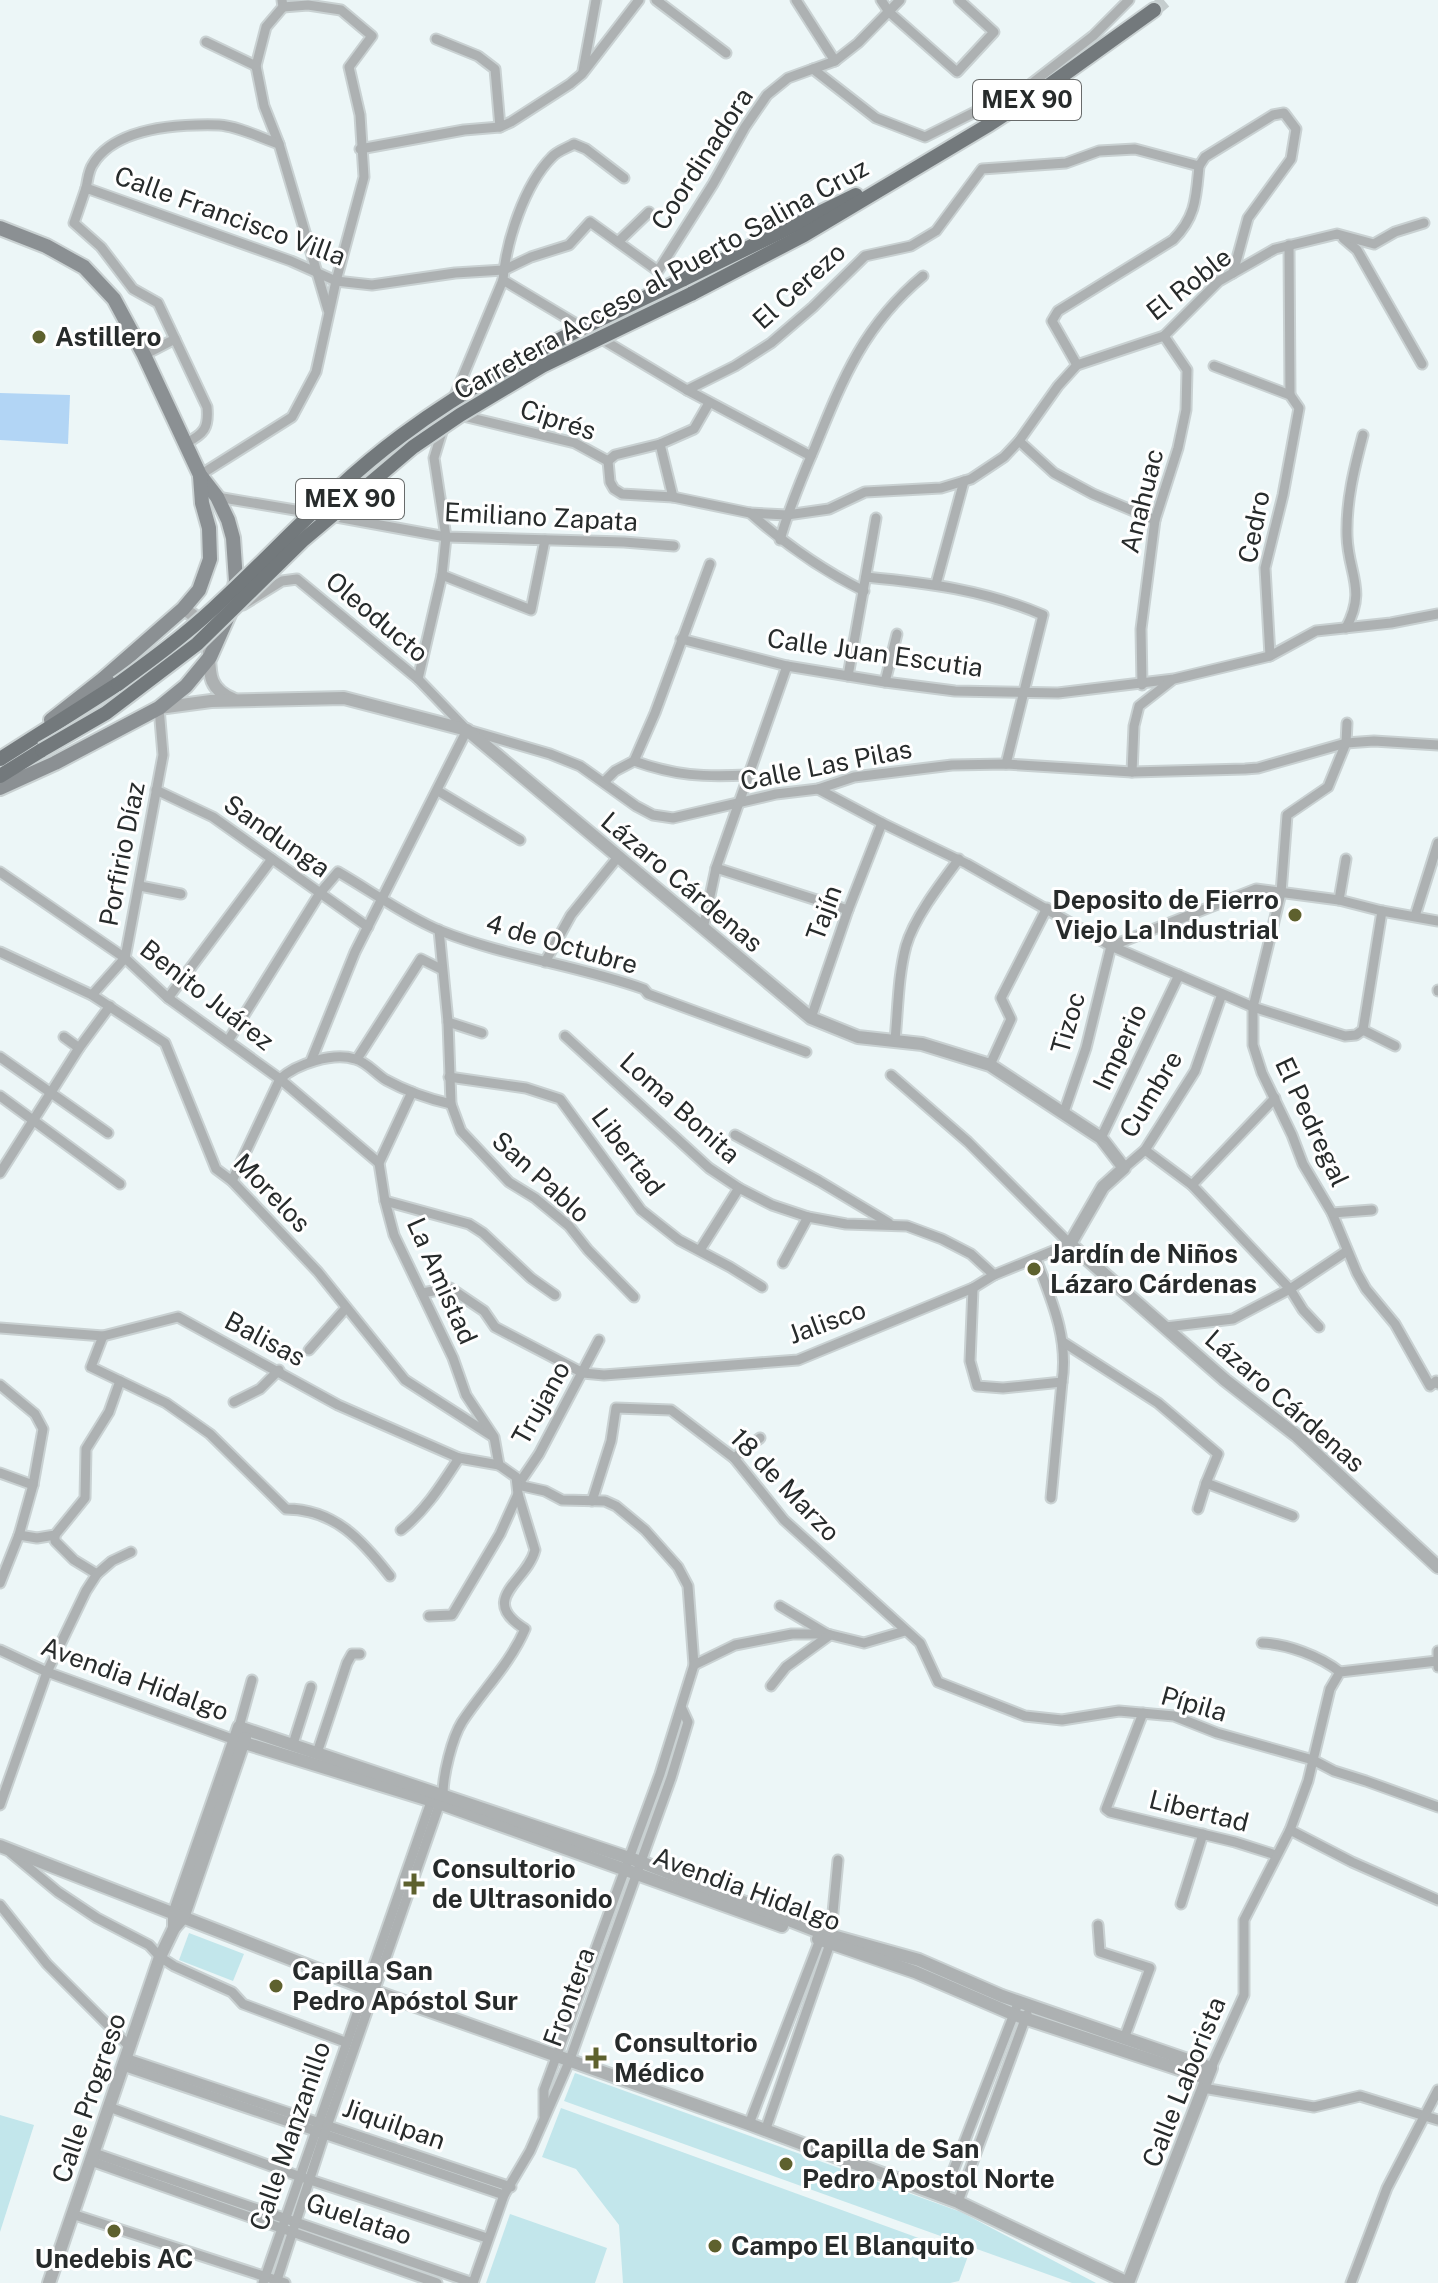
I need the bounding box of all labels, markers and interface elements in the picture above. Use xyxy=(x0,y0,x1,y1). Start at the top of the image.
road number: MEX 90 xyxy=(973,80,1081,120)
street label: Coordinadora xyxy=(644,82,759,236)
street label: Carretera Acceso al Puerto Salina Cruz xyxy=(448,151,873,406)
street label: Calle Francisco Villa xyxy=(110,159,350,272)
street label: El Cerezo xyxy=(746,236,851,335)
street label: El Roble xyxy=(1140,241,1237,326)
place label: Astillero xyxy=(55,321,162,352)
marker: Astillero xyxy=(30,328,48,346)
street label: Ciprés xyxy=(516,393,600,446)
street label: Anahuac xyxy=(1114,446,1169,556)
road number: MEX 90 xyxy=(296,479,404,519)
street label: Cedro xyxy=(1231,488,1276,566)
street label: Emiliano Zapata xyxy=(443,496,639,537)
street label: Oleoducto xyxy=(320,565,435,668)
street label: Calle Juan Escutia xyxy=(765,622,985,683)
street label: Calle Las Pilas xyxy=(737,733,914,796)
street label: Porfirio Díaz xyxy=(92,779,151,929)
street label: Sandunga xyxy=(218,788,336,883)
street label: Lázaro Cárdenas xyxy=(595,805,769,958)
street label: Tajín xyxy=(799,881,848,945)
place label: Deposito de Fierro Viejo La Industrial xyxy=(1052,884,1279,945)
marker: Deposito de Fierro Viejo La Industrial xyxy=(1286,906,1304,924)
street label: 4 de Octubre xyxy=(483,907,642,980)
street label: Benito Juárez xyxy=(134,933,280,1056)
street label: Tizoc xyxy=(1044,988,1091,1057)
street label: Imperio xyxy=(1086,999,1153,1095)
street label: Cumbre xyxy=(1113,1045,1189,1143)
street label: Loma Bonita xyxy=(614,1046,747,1169)
street label: El Pedregal xyxy=(1269,1052,1356,1191)
street label: Libertad xyxy=(585,1102,671,1202)
street label: San Pablo xyxy=(486,1125,597,1229)
street label: Morelos xyxy=(227,1147,317,1238)
street label: La Amistad xyxy=(401,1213,484,1349)
place label: Jardín de Niños Lázaro Cárdenas xyxy=(1050,1238,1257,1299)
marker: Jardín de Niños Lázaro Cárdenas xyxy=(1025,1260,1043,1278)
street label: Jalisco xyxy=(784,1293,870,1350)
street label: Balisas xyxy=(220,1305,311,1373)
street label: Lázaro Cárdenas xyxy=(1199,1323,1371,1478)
street label: Trujano xyxy=(505,1356,576,1450)
street label: 18 de Marzo xyxy=(724,1422,847,1547)
street label: Avendia Hidalgo xyxy=(37,1630,233,1727)
street label: Pípila xyxy=(1158,1679,1231,1728)
street label: Libertad xyxy=(1146,1783,1252,1838)
street label: Avendia Hidalgo xyxy=(649,1840,845,1937)
place label: Consultorio de Ultrasonido xyxy=(432,1853,613,1914)
marker: Consultorio de Ultrasonido xyxy=(403,1873,425,1895)
street label: Frontera xyxy=(536,1943,601,2051)
place label: Capilla San Pedro Apóstol Sur xyxy=(292,1955,518,2016)
marker: Capilla San Pedro Apóstol Sur xyxy=(267,1977,285,1995)
street label: Calle Laborista xyxy=(1135,1992,1232,2171)
street label: Calle Progreso xyxy=(45,2009,132,2187)
place label: Consultorio Médico xyxy=(614,2027,758,2088)
street label: Calle Manzanillo xyxy=(243,2037,336,2234)
marker: Consultorio Médico xyxy=(585,2047,607,2069)
street label: Jiquilpan xyxy=(339,2092,449,2155)
place label: Capilla de San Pedro Apostol Norte xyxy=(802,2133,1055,2194)
marker: Capilla de San Pedro Apostol Norte xyxy=(777,2155,795,2173)
street label: Guelatao xyxy=(302,2186,416,2251)
marker: Unedebis AC xyxy=(105,2222,123,2240)
place label: Campo El Blanquito xyxy=(731,2230,975,2261)
marker: Campo El Blanquito xyxy=(706,2237,724,2255)
place label: Unedebis AC xyxy=(35,2243,193,2274)

